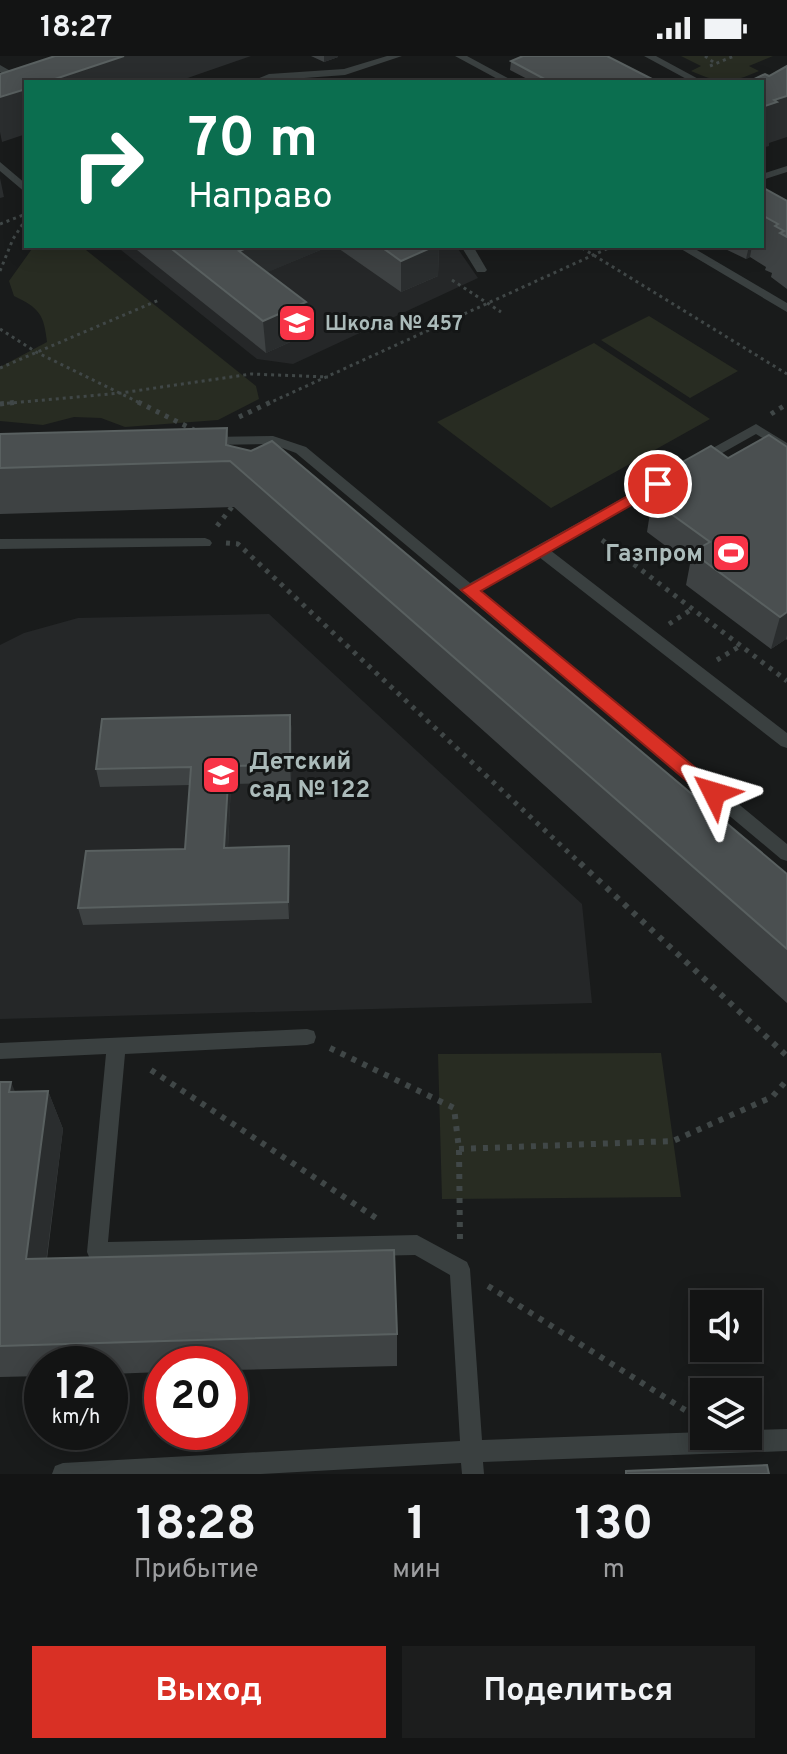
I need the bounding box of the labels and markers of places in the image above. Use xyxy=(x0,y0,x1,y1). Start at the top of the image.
school or university icon: Школа № 457 xyxy=(276,302,318,344)
place label: Школа № 457 xyxy=(325,312,463,338)
pin xyxy=(624,450,692,518)
sports icon: Газпром xyxy=(710,532,752,574)
place label: Газпром xyxy=(605,540,703,570)
place label: Детский сад № 122 xyxy=(249,748,370,806)
school or university icon: Детский сад № 122 xyxy=(200,754,242,796)

